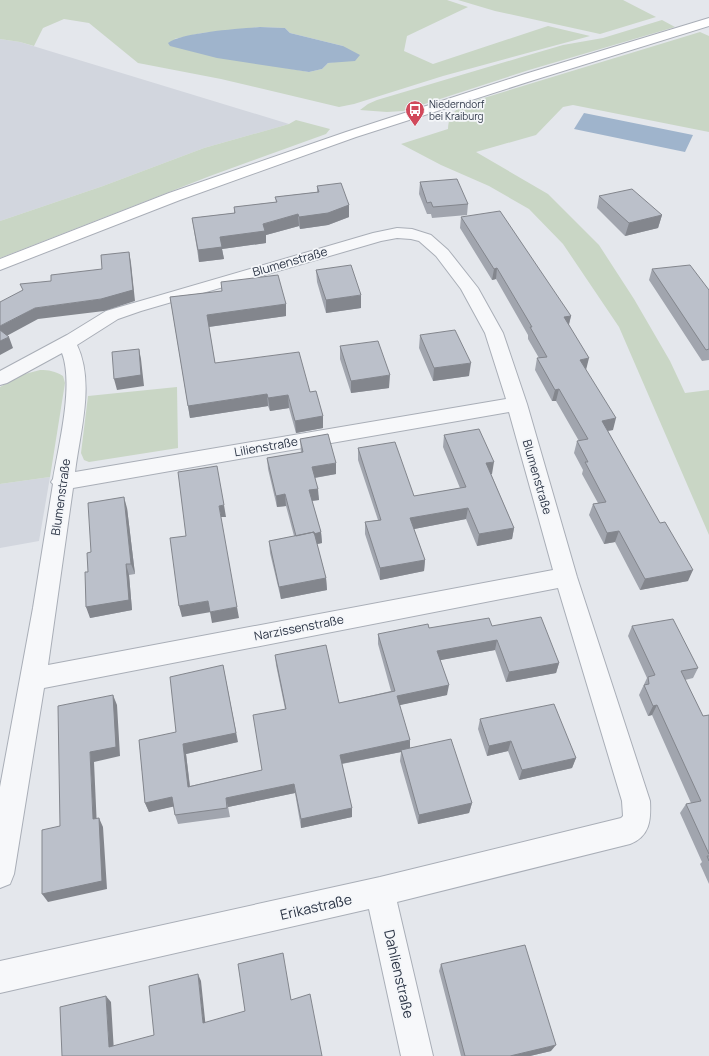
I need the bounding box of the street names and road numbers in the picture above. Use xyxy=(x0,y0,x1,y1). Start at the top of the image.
street label: Blumenstraße xyxy=(250,243,329,280)
street label: Lilienstraße xyxy=(233,433,299,460)
street label: Blumenstraße xyxy=(519,437,556,516)
street label: Blumenstraße xyxy=(47,457,74,536)
street label: Narzissenstraße xyxy=(253,610,345,645)
street label: Erikastraße xyxy=(278,889,354,924)
street label: Dahlienstraße xyxy=(380,928,419,1020)

